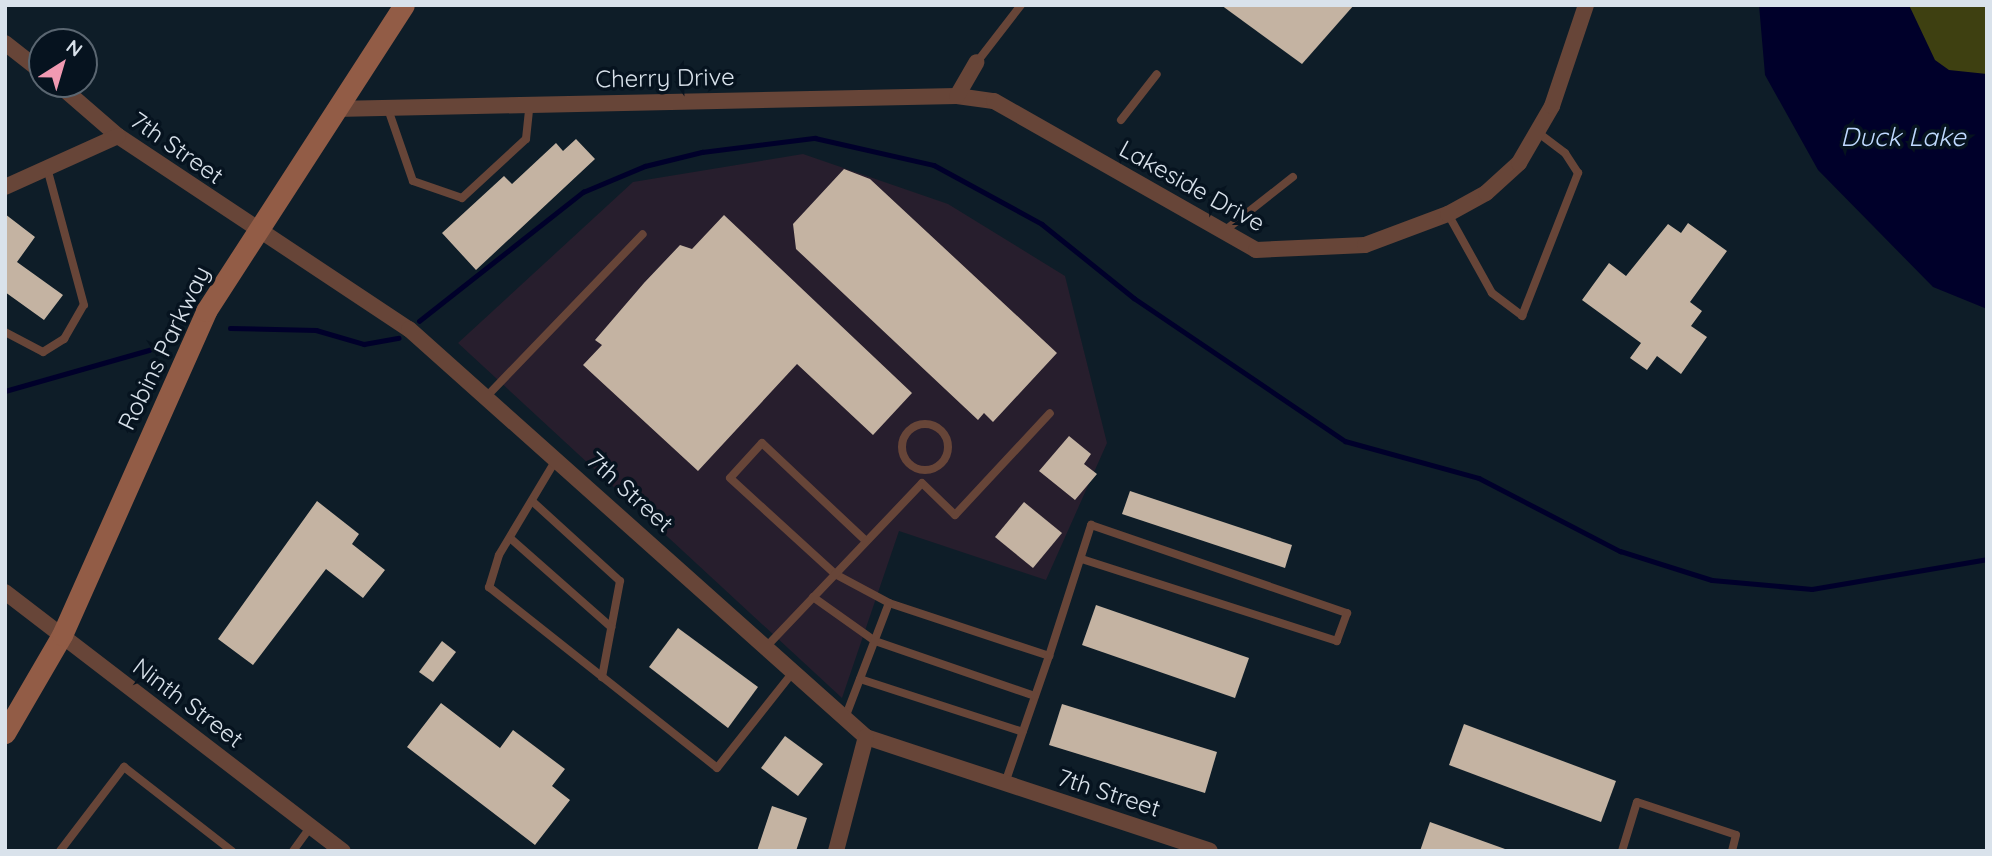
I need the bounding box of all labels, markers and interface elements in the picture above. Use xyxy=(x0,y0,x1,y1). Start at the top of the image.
north arrow xyxy=(28,28,98,98)
text: N xyxy=(62,34,87,62)
street label: Cherry Drive xyxy=(595,62,735,94)
street label: 7th Street xyxy=(125,106,229,190)
water label: Duck Lake xyxy=(1840,121,1966,153)
street label: Lakeside Drive xyxy=(1114,134,1270,238)
street label: Robins Parkway xyxy=(112,261,216,435)
street label: 7th Street xyxy=(581,446,679,538)
street label: Ninth Street xyxy=(127,652,249,754)
street label: 7th Street xyxy=(1054,763,1164,823)

